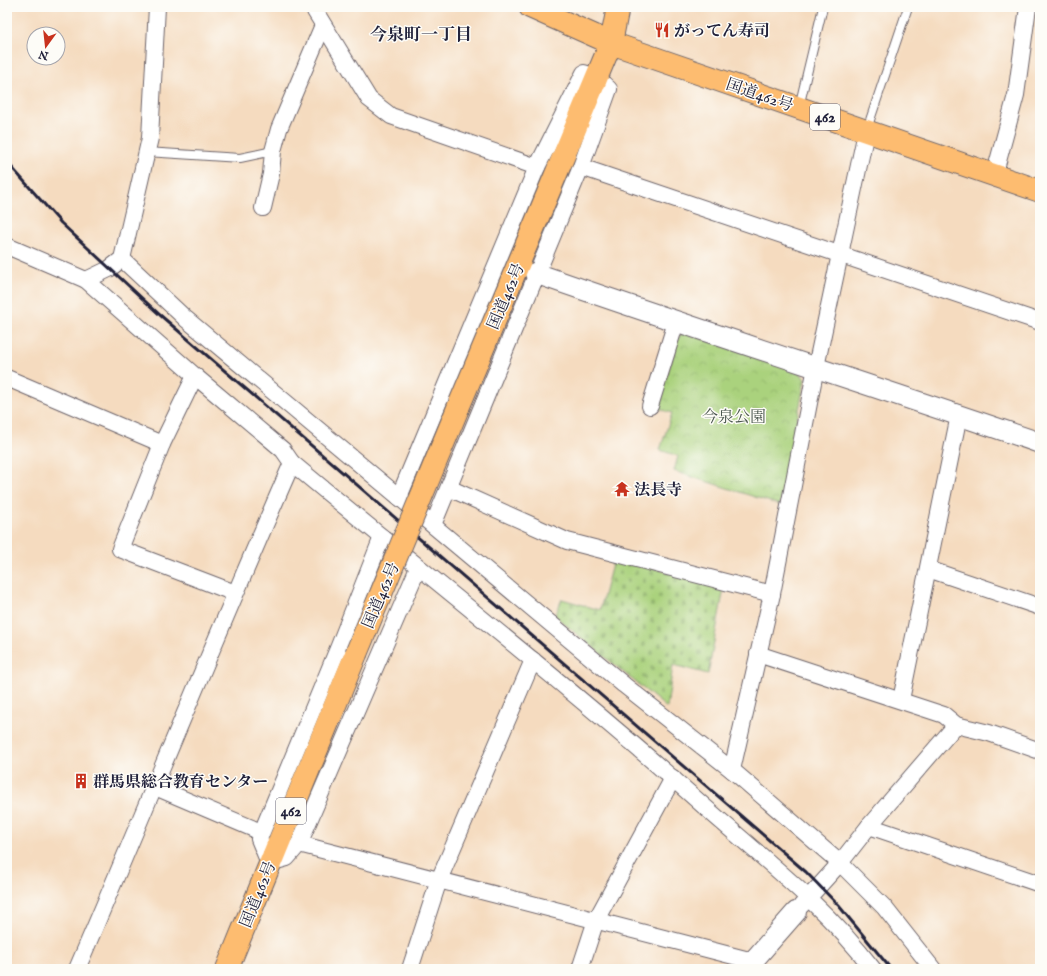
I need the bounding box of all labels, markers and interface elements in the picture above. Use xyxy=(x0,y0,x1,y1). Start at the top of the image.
restaurant icon: がってん寿司 xyxy=(653,21,671,39)
place label: がってん寿司 xyxy=(674,22,770,42)
district label: 今泉町一丁目 xyxy=(370,25,472,46)
north arrow xyxy=(26,26,66,66)
text: N xyxy=(37,47,51,63)
street label: 国道462号 xyxy=(723,75,796,117)
road number: 462 xyxy=(810,104,840,130)
street label: 国道462号 xyxy=(484,261,530,333)
park label: 今泉公園 xyxy=(702,408,766,428)
temple icon: 法長寺 xyxy=(613,480,631,498)
place label: 法長寺 xyxy=(634,481,682,501)
street label: 国道462号 xyxy=(359,560,405,632)
building icon: 群馬県総合教育センター xyxy=(72,772,90,790)
place label: 群馬県総合教育センター xyxy=(93,773,268,793)
road number: 462 xyxy=(276,798,306,824)
street label: 国道462号 xyxy=(236,859,281,931)

